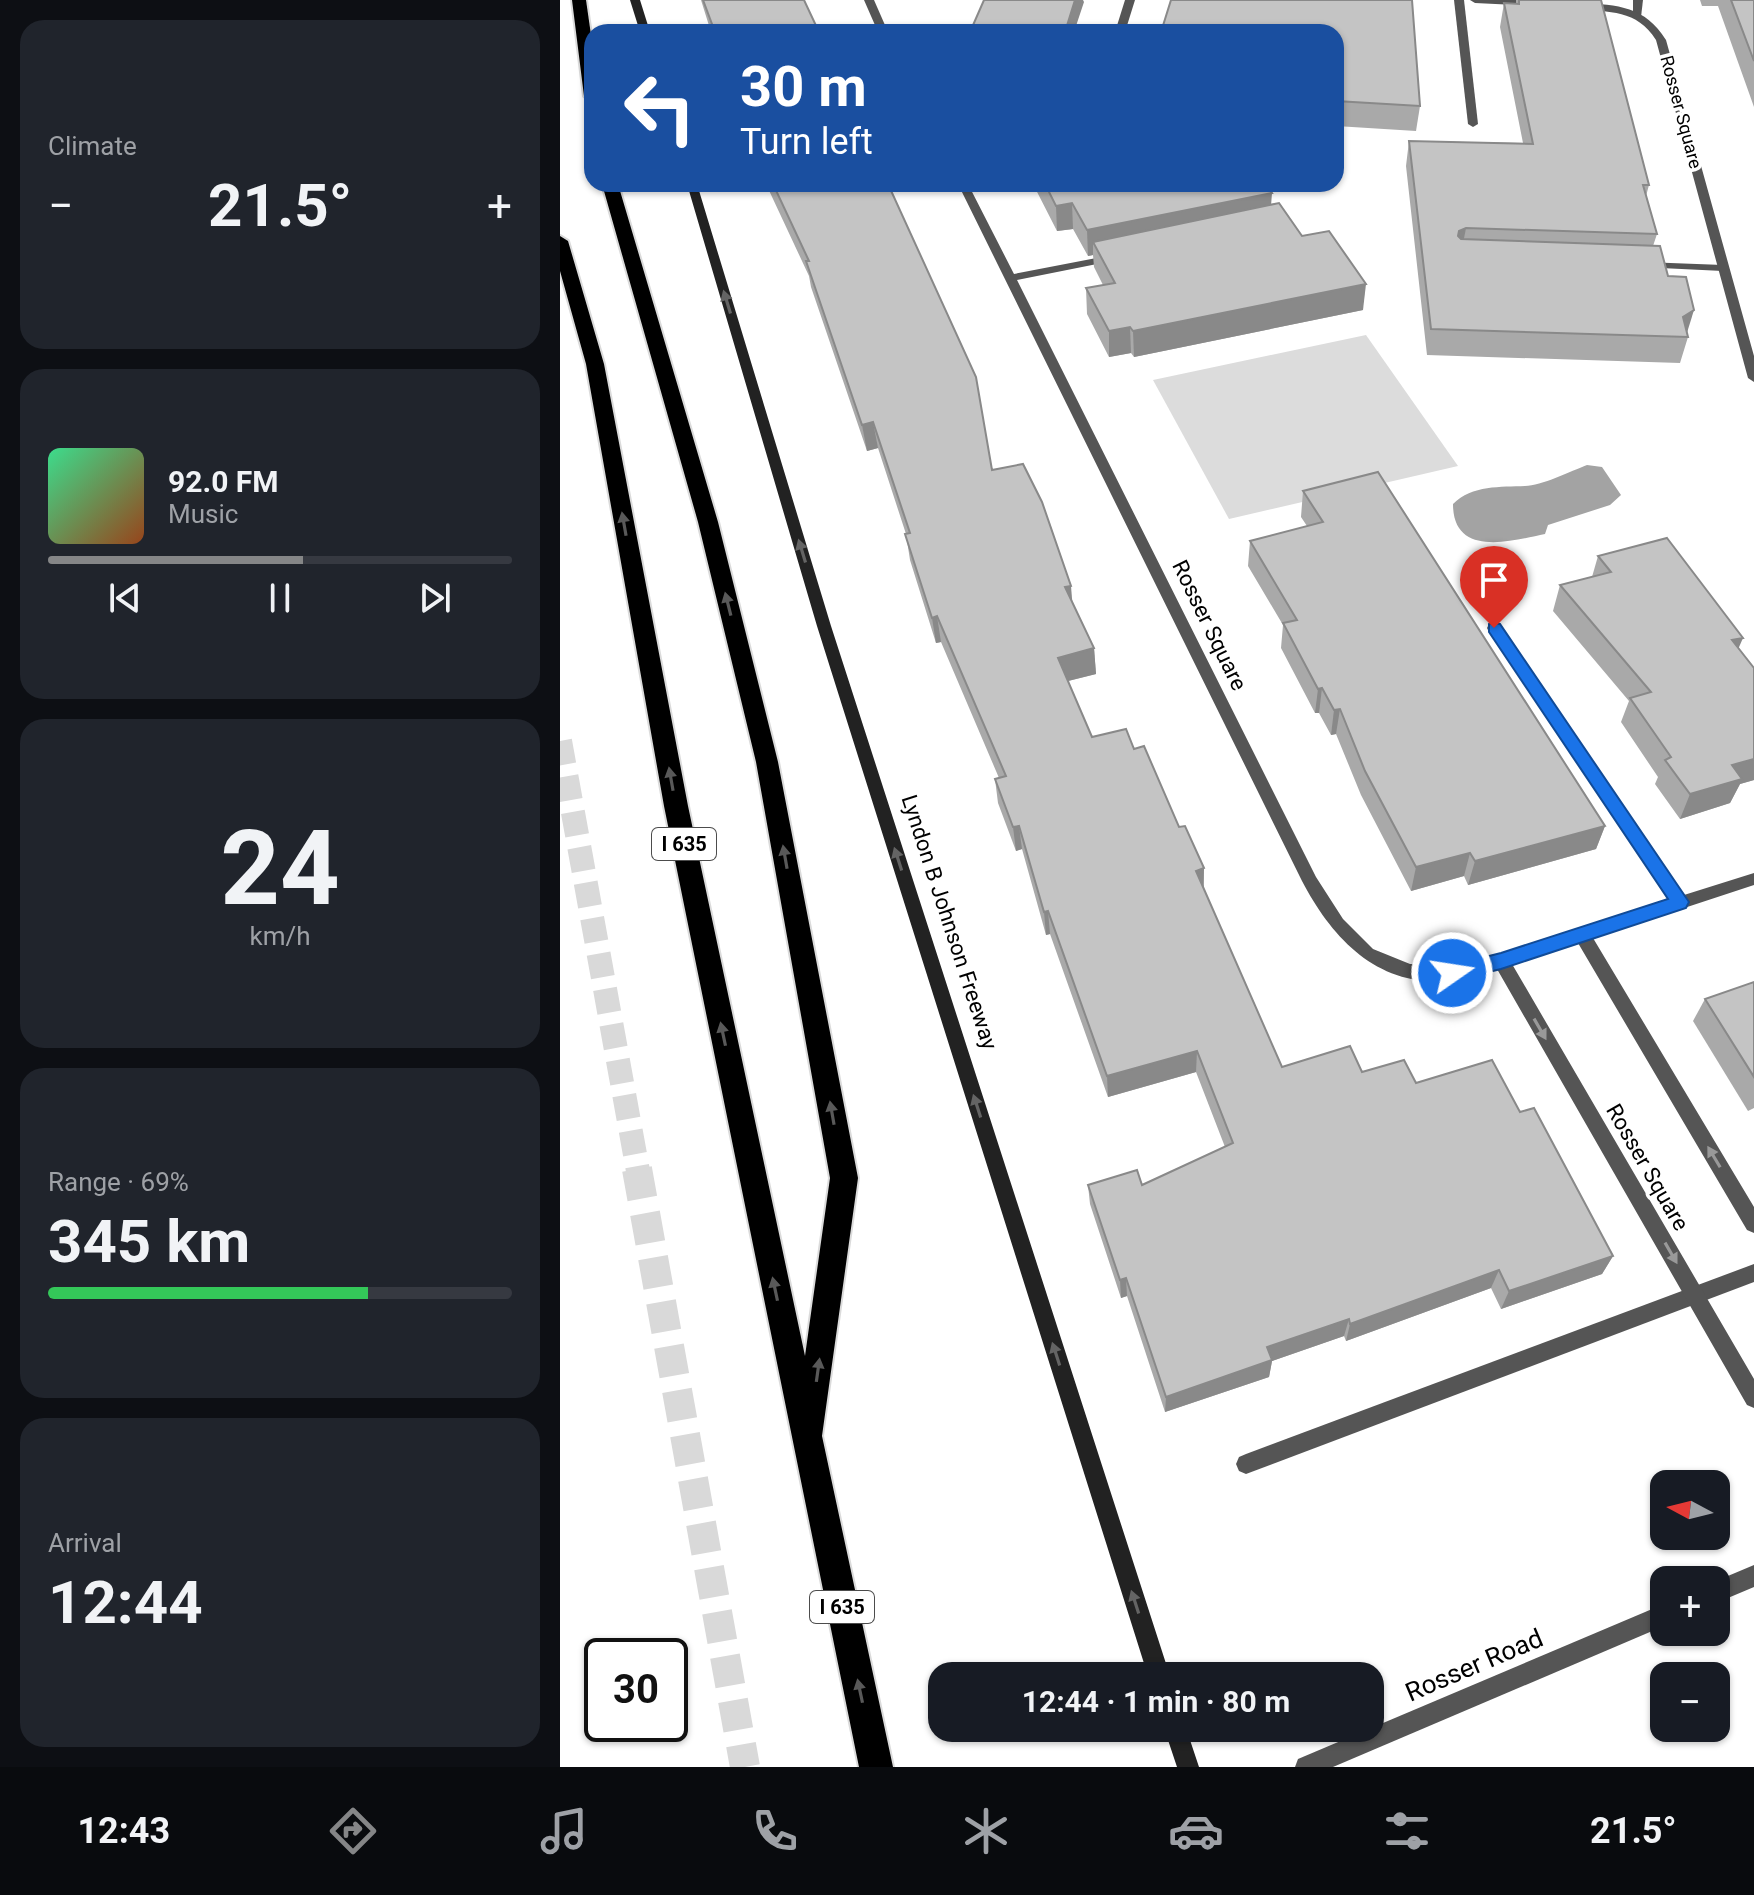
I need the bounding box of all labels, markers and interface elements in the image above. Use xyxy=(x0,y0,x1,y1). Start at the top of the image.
street label: Rosser Square xyxy=(1656,53,1707,171)
text: 30 m xyxy=(740,54,867,120)
icon: left xyxy=(608,56,712,160)
text: Turn left xyxy=(740,121,873,163)
text: Climate xyxy=(48,131,137,161)
text: 21.5° xyxy=(208,170,352,241)
text: − xyxy=(48,180,73,232)
text: + xyxy=(487,180,512,232)
one-way arrow xyxy=(720,289,733,313)
text: 92.0 FM xyxy=(168,464,279,499)
text: Music xyxy=(168,499,238,529)
one-way arrow xyxy=(618,511,630,536)
one-way arrow xyxy=(795,539,808,563)
pin xyxy=(1460,546,1528,628)
street label: Rosser Square xyxy=(1167,556,1252,694)
icon: arrive xyxy=(1472,558,1516,602)
icon: previous xyxy=(103,576,147,620)
icon: pause xyxy=(258,576,302,620)
icon: next xyxy=(413,576,457,620)
one-way arrow xyxy=(721,591,734,616)
one-way arrow xyxy=(664,767,676,792)
street label: Lyndon B Johnson Freeway xyxy=(896,792,1003,1053)
text: 24 xyxy=(220,808,340,929)
road number: I 635 xyxy=(652,828,716,860)
one-way arrow xyxy=(778,845,790,870)
one-way arrow xyxy=(891,846,904,870)
text: km/h xyxy=(249,921,311,951)
position arrow xyxy=(1410,931,1494,1015)
one-way arrow xyxy=(1533,1018,1547,1040)
one-way arrow xyxy=(716,1022,728,1047)
one-way arrow xyxy=(970,1094,983,1118)
one-way arrow xyxy=(825,1100,838,1125)
street label: Rosser Square xyxy=(1601,1100,1694,1235)
one-way arrow xyxy=(1707,1146,1721,1168)
text: Range · 69% xyxy=(48,1167,189,1197)
text: 345 km xyxy=(48,1206,250,1277)
one-way arrow xyxy=(1664,1242,1678,1265)
one-way arrow xyxy=(768,1276,781,1301)
one-way arrow xyxy=(1049,1342,1062,1366)
one-way arrow xyxy=(812,1357,825,1382)
north arrow xyxy=(1650,1470,1730,1550)
map controls xyxy=(1650,1470,1730,1742)
text: Arrival xyxy=(48,1528,122,1558)
button: + xyxy=(1650,1566,1730,1646)
text: 12:44 xyxy=(48,1567,203,1638)
one-way arrow xyxy=(1128,1589,1141,1613)
road number: I 635 xyxy=(810,1591,874,1623)
street label: Rosser Road xyxy=(1401,1623,1547,1707)
speed limit sign: 30 xyxy=(584,1638,688,1742)
button: − xyxy=(1650,1662,1730,1742)
one-way arrow xyxy=(853,1678,866,1703)
text: 12:44 · 1 min · 80 m xyxy=(1022,1684,1290,1719)
icon: directions xyxy=(325,1803,381,1859)
icon: music xyxy=(536,1803,592,1859)
icon: phone xyxy=(747,1803,803,1859)
icon: climate xyxy=(958,1803,1014,1859)
icon: car xyxy=(1168,1803,1224,1859)
icon: filters xyxy=(1379,1803,1435,1859)
text: 12:43 xyxy=(77,1810,170,1852)
text: 21.5° xyxy=(1590,1810,1677,1852)

